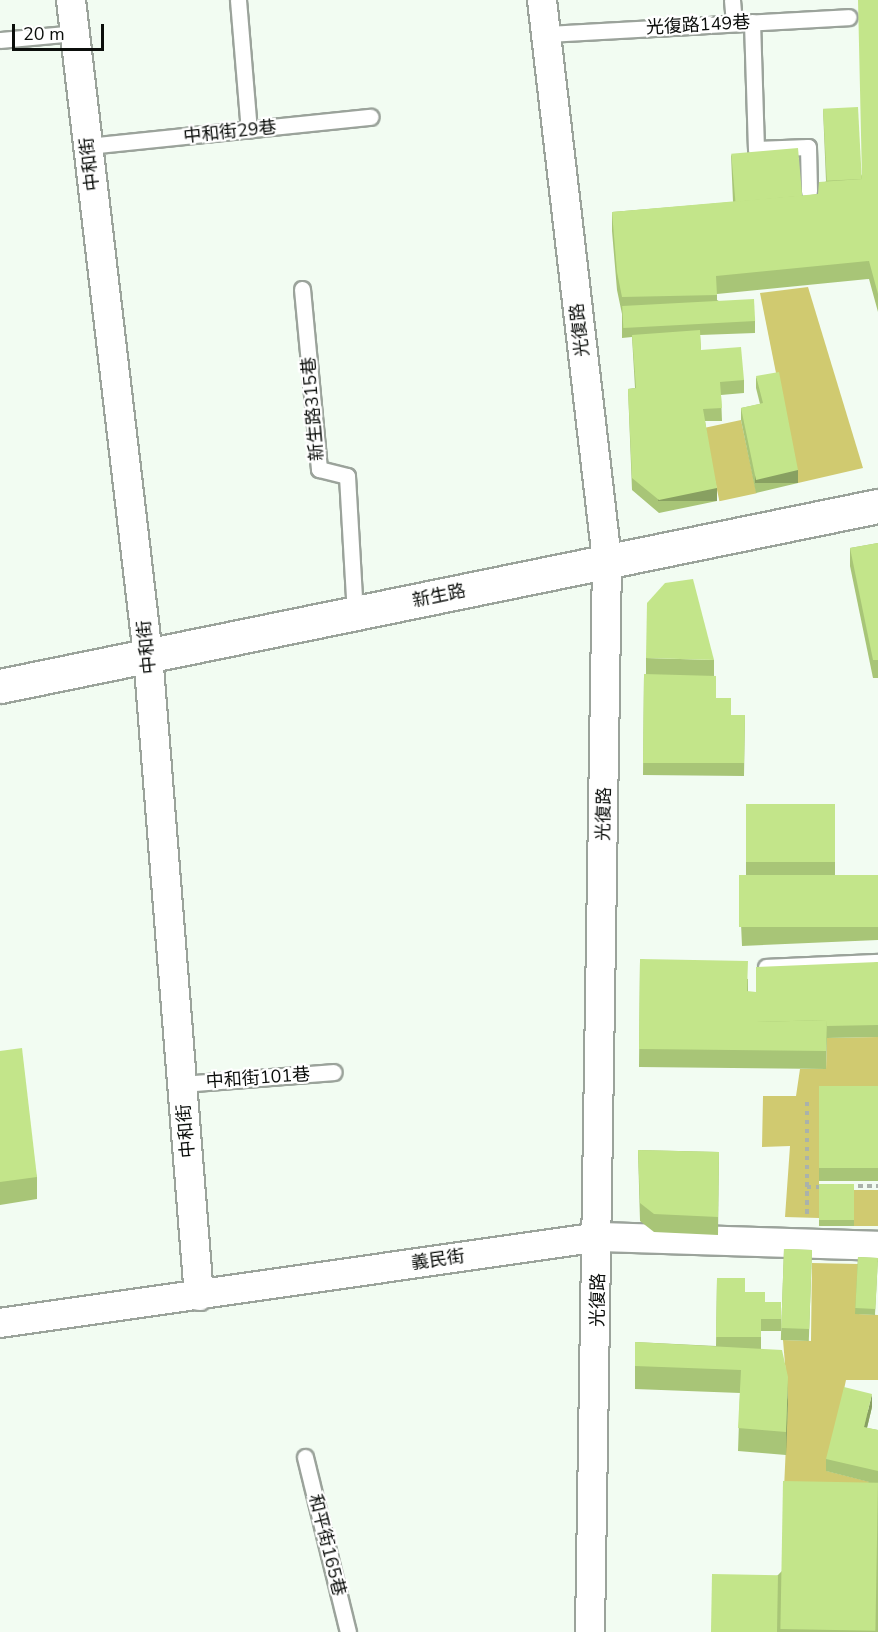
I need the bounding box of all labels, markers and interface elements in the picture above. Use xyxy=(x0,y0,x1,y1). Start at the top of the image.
street label: 光復路149巷 xyxy=(645,11,751,39)
scale bar xyxy=(15,12,106,50)
text: 20 m xyxy=(23,22,65,46)
street label: 中和街29巷 xyxy=(182,116,278,148)
street label: 中和街 xyxy=(76,136,104,192)
street label: 光復路 xyxy=(566,302,594,358)
street label: 新生路315巷 xyxy=(298,356,328,462)
street label: 新生路 xyxy=(410,580,468,612)
street label: 中和街 xyxy=(133,619,161,675)
street label: 光復路 xyxy=(593,787,615,841)
street label: 中和街101巷 xyxy=(205,1064,311,1092)
street label: 中和街 xyxy=(173,1103,199,1159)
street label: 義民街 xyxy=(410,1246,466,1274)
street label: 光復路 xyxy=(587,1273,609,1327)
street label: 和平街165巷 xyxy=(304,1492,350,1598)

